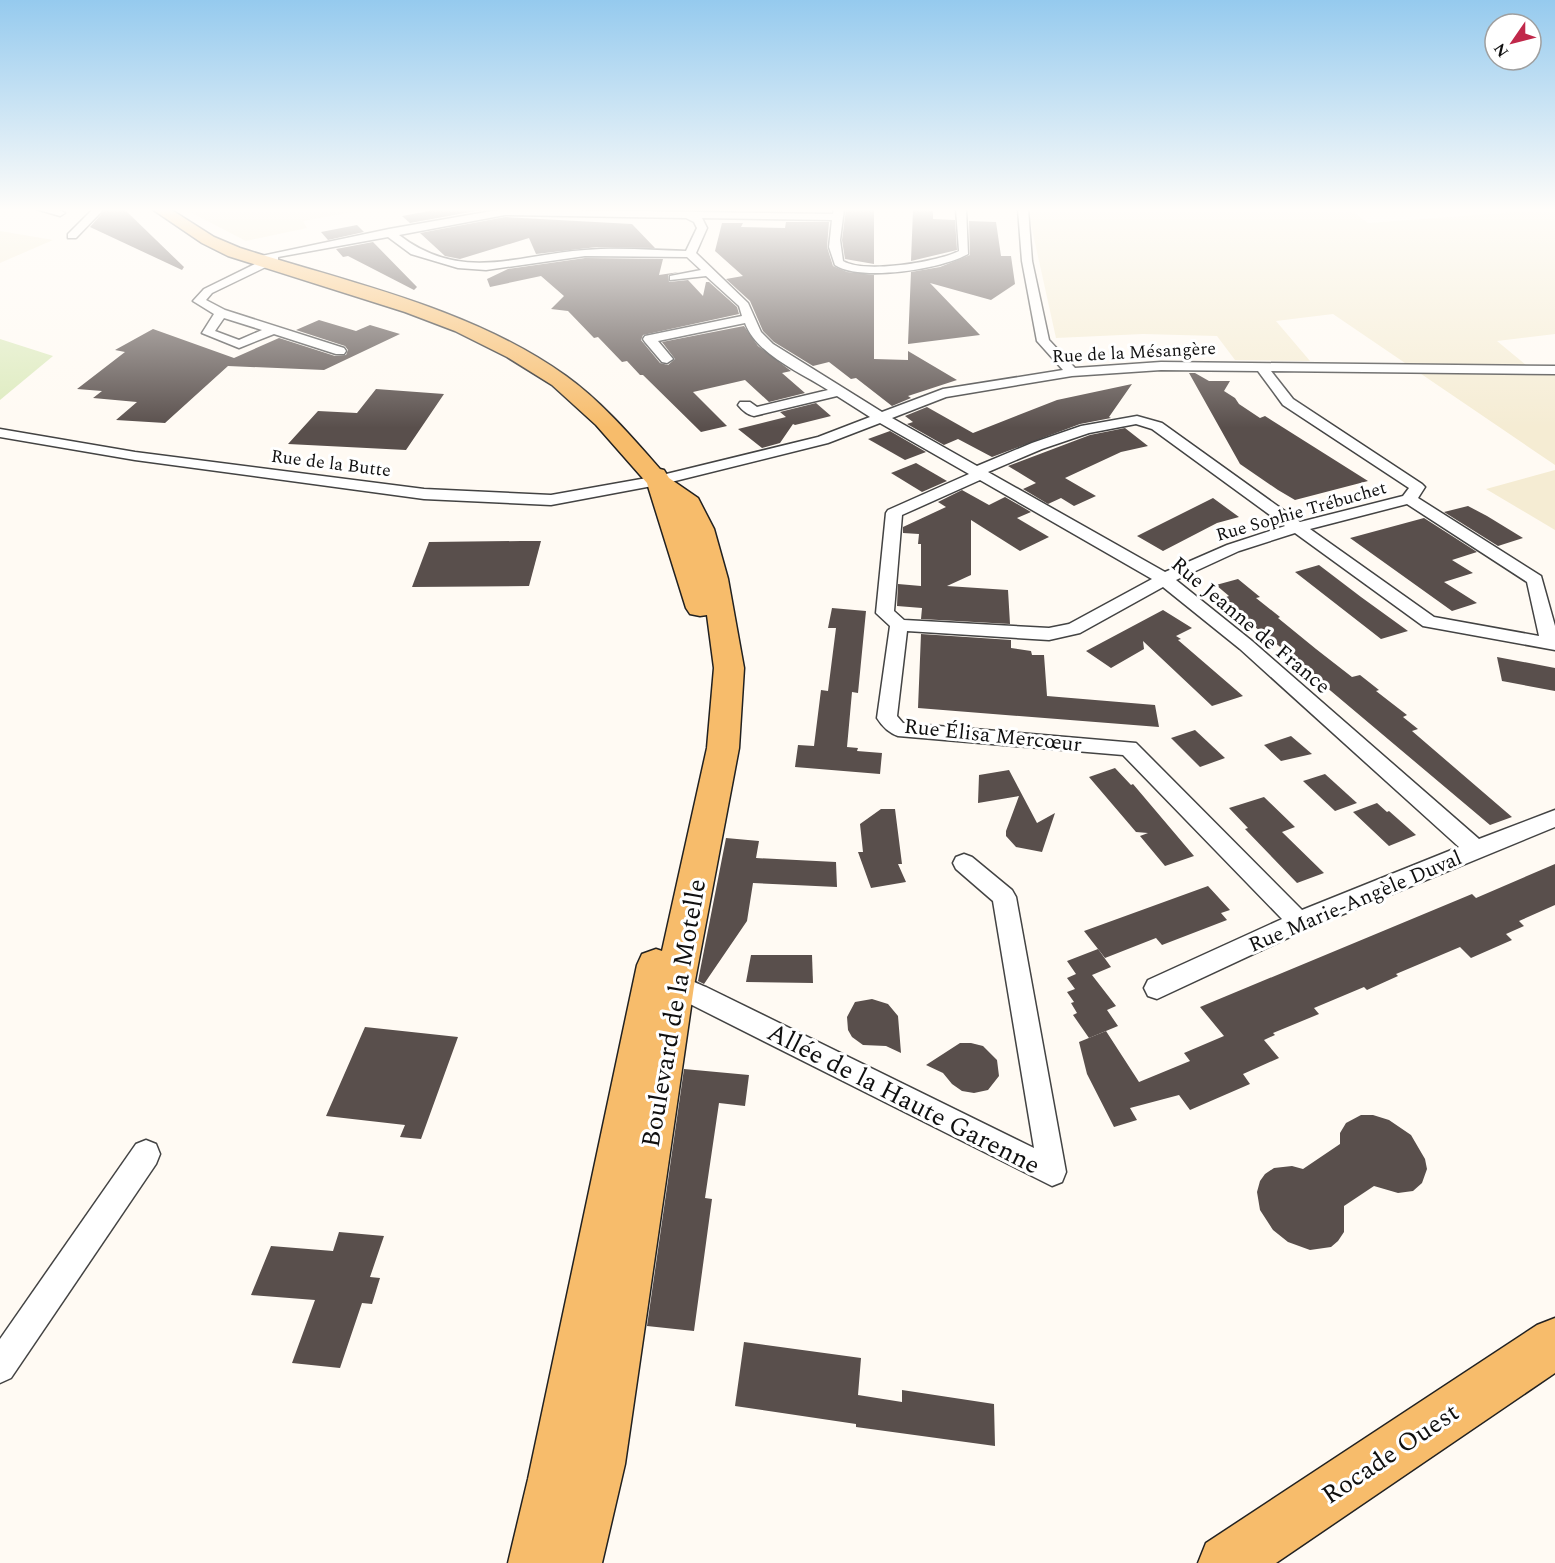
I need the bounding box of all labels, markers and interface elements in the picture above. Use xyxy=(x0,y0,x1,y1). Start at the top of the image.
north arrow xyxy=(1483,12,1543,72)
text: N xyxy=(1488,38,1515,62)
street label: Rue de la Mésangère xyxy=(1051,335,1217,370)
street label: Rue de la Butte xyxy=(270,443,392,484)
street label: Rue Sophie Trébuchet xyxy=(1213,474,1389,549)
street label: Rue Jeanne de France xyxy=(1163,549,1337,702)
street label: Rue Élisa Mercœur xyxy=(902,711,1083,761)
street label: Rue Marie-Angèle Duval xyxy=(1244,842,1467,961)
street label: Boulevard de la Motelle xyxy=(631,876,717,1151)
street label: Allée de la Haute Garenne xyxy=(760,1013,1047,1185)
street label: Rocade Ouest xyxy=(1314,1393,1467,1515)

